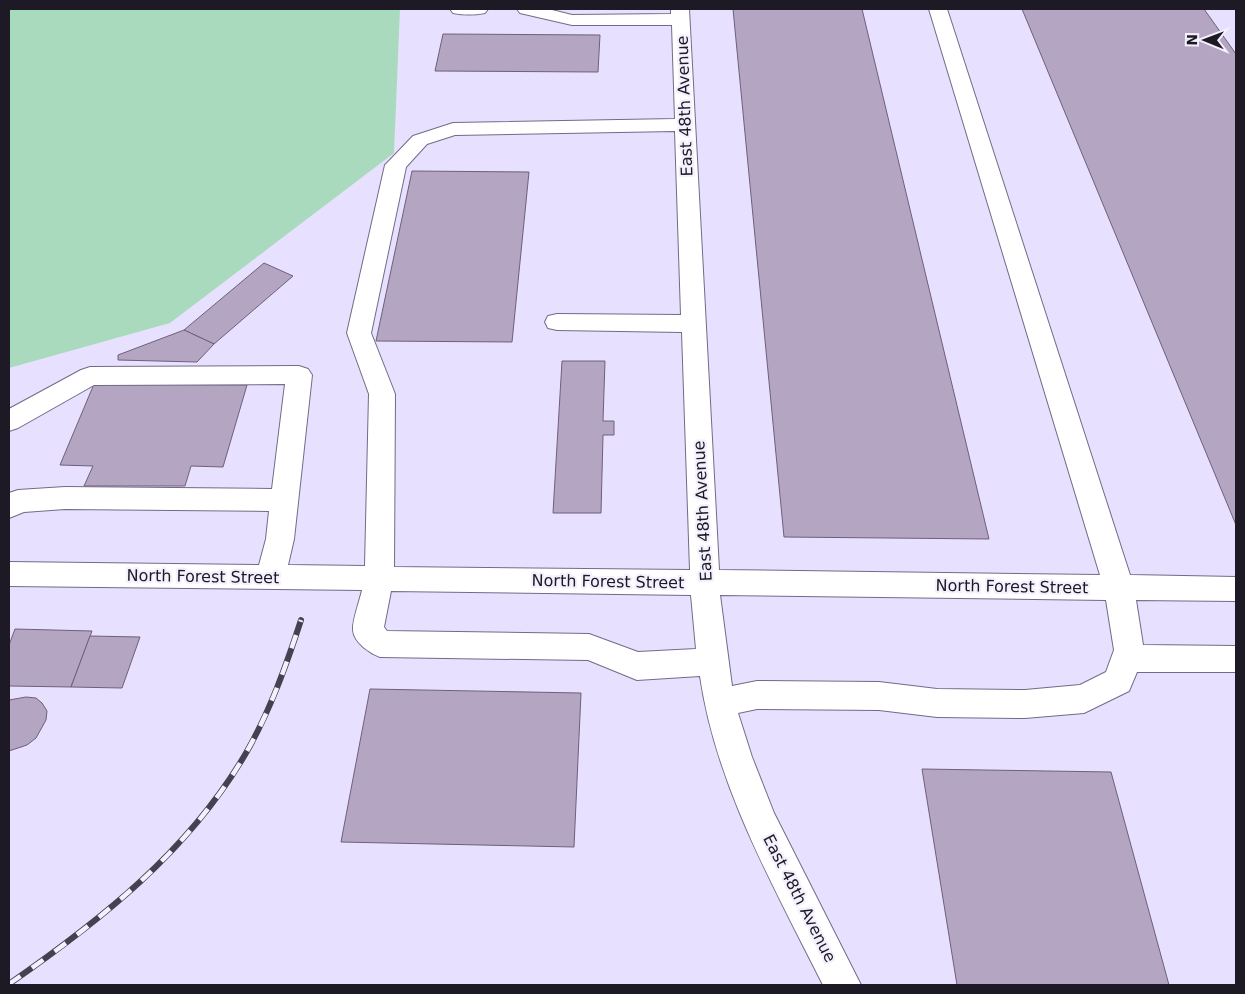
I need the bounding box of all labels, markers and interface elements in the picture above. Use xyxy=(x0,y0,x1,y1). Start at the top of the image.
north arrow xyxy=(1180,15,1230,65)
text: N xyxy=(1184,34,1200,46)
street label: East 48th Avenue xyxy=(673,35,696,177)
street label: East 48th Avenue xyxy=(689,440,716,582)
street label: North Forest Street xyxy=(127,566,279,587)
street label: North Forest Street xyxy=(532,571,684,592)
street label: North Forest Street xyxy=(936,576,1088,597)
street label: East 48th Avenue xyxy=(759,831,840,965)

